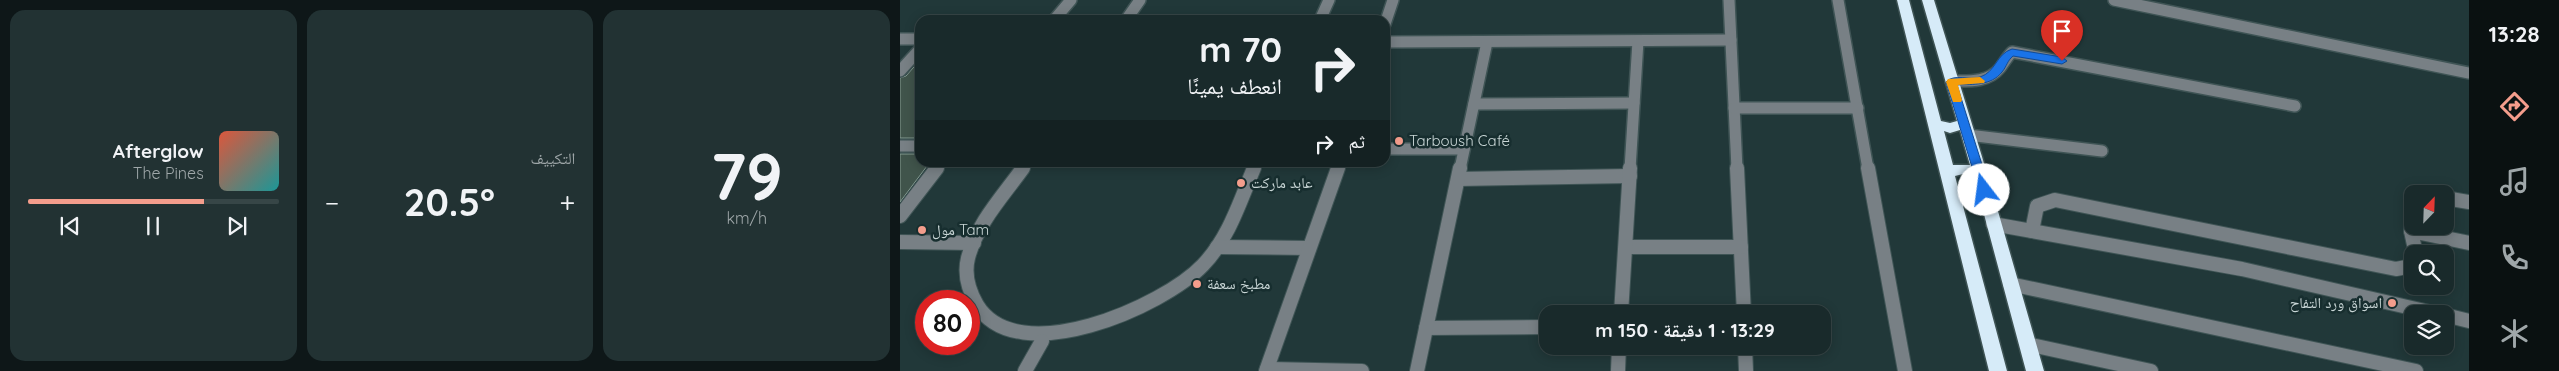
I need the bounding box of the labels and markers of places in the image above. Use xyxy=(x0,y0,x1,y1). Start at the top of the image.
pin xyxy=(2041,10,2083,61)
place label: Tarboush Café xyxy=(1409,131,1510,150)
marker: Tarboush Café xyxy=(1393,135,1405,147)
place label: عابد ماركت xyxy=(1251,173,1313,192)
marker: عابد ماركت xyxy=(1235,177,1247,189)
place label: مول Tam xyxy=(932,220,989,240)
marker: مول Tam xyxy=(916,224,928,236)
place label: مطبخ سعفة xyxy=(1207,274,1271,294)
marker: مطبخ سعفة xyxy=(1191,278,1203,290)
place label: اسواق ورد التفاح xyxy=(2290,293,2382,313)
marker: اسواق ورد التفاح xyxy=(2386,297,2398,309)

